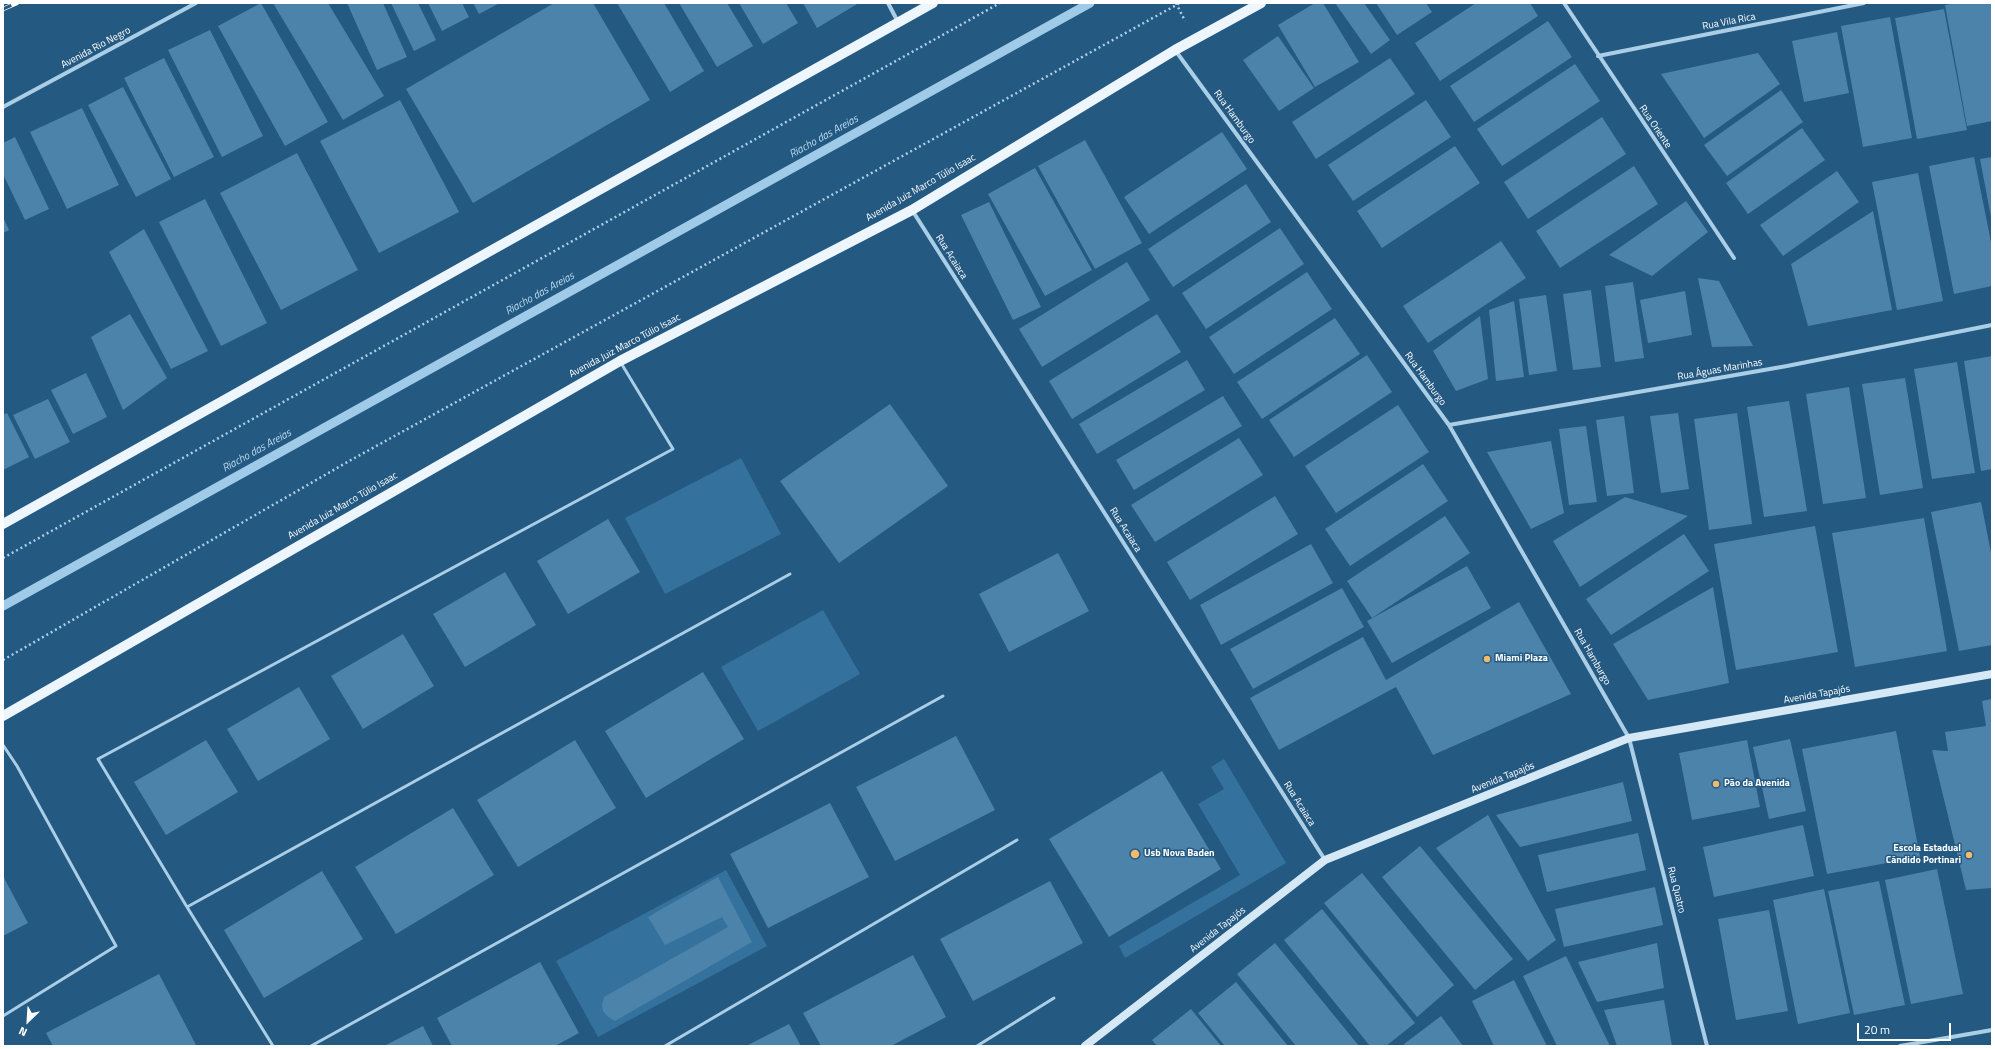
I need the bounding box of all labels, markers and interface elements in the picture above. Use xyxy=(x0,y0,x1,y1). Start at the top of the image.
street label: Rua Vila Rica xyxy=(1701,11,1757,33)
street label: Avenida Rio Negro xyxy=(59,25,133,71)
street label: Rua Hamburgo xyxy=(1211,88,1257,146)
street label: Rua Oriente xyxy=(1636,103,1674,151)
water label: Riacho das Areias xyxy=(787,113,861,161)
street label: Avenida Juiz Marco Túlio Isaac xyxy=(864,152,978,224)
street label: Rua Acaiaca xyxy=(933,232,969,282)
water label: Riacho das Areias xyxy=(503,270,577,318)
street label: Avenida Juiz Marco Túlio Isaac xyxy=(567,311,683,381)
street label: Rua Hamburgo xyxy=(1402,350,1448,408)
street label: Rua Águas Marinhas xyxy=(1676,357,1764,383)
water label: Riacho das Areias xyxy=(220,427,294,475)
street label: Avenida Juiz Marco Túlio Isaac xyxy=(286,470,400,542)
street label: Rua Acaiaca xyxy=(1107,505,1143,555)
street label: Rua Hamburgo xyxy=(1571,627,1613,687)
place label: Miami Plaza xyxy=(1495,653,1548,665)
marker: Miami Plaza xyxy=(1482,654,1492,664)
street label: Avenida Tapajós xyxy=(1783,683,1851,707)
street label: Avenida Tapajós xyxy=(1470,760,1536,796)
place label: Pão da Avenida xyxy=(1724,778,1790,790)
street label: Rua Acaiaca xyxy=(1281,779,1317,829)
marker: Pão da Avenida xyxy=(1711,779,1721,789)
place label: Escola Estadual Cândido Portinari xyxy=(1886,843,1961,866)
marker: Usb Nova Baden xyxy=(1129,848,1141,860)
place label: Usb Nova Baden xyxy=(1144,848,1215,860)
marker: Escola Estadual Cândido Portinari xyxy=(1964,850,1974,860)
street label: Rua Quatro xyxy=(1664,865,1688,915)
street label: Avenida Tapajós xyxy=(1188,905,1248,955)
north arrow xyxy=(8,1001,48,1041)
scale bar xyxy=(1859,1015,1953,1041)
text: 20 m xyxy=(1864,1020,1890,1039)
text: N xyxy=(16,1023,30,1041)

